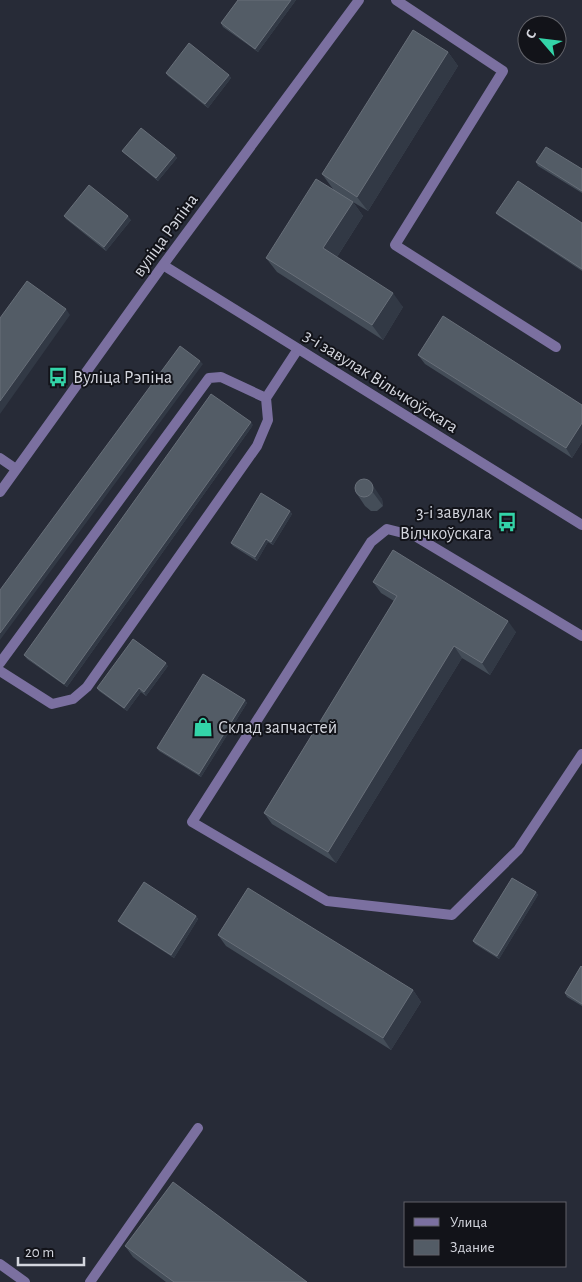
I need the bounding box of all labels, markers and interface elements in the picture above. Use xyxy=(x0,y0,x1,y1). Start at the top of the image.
north arrow xyxy=(517,15,567,65)
text: С xyxy=(523,27,540,41)
street label: вуліца Рэпіна xyxy=(130,191,202,280)
street label: 3-і завулак Вільчкоўскага xyxy=(300,327,461,437)
bus stop icon: Вуліца Рэпіна xyxy=(47,366,69,388)
place label: Вуліца Рэпіна xyxy=(73,369,172,387)
place label: 3-і завулак Вілчкоўскага xyxy=(400,504,493,543)
bus stop icon: 3-і завулак Вілчкоўскага xyxy=(496,511,518,533)
shop icon: Склад запчастей xyxy=(192,716,214,738)
place label: Склад запчастей xyxy=(218,719,337,737)
legend xyxy=(404,1202,567,1267)
text: Улица xyxy=(450,1215,487,1230)
scale bar xyxy=(18,1234,84,1266)
text: Здание xyxy=(450,1240,495,1255)
text: 20 m xyxy=(25,1245,54,1260)

